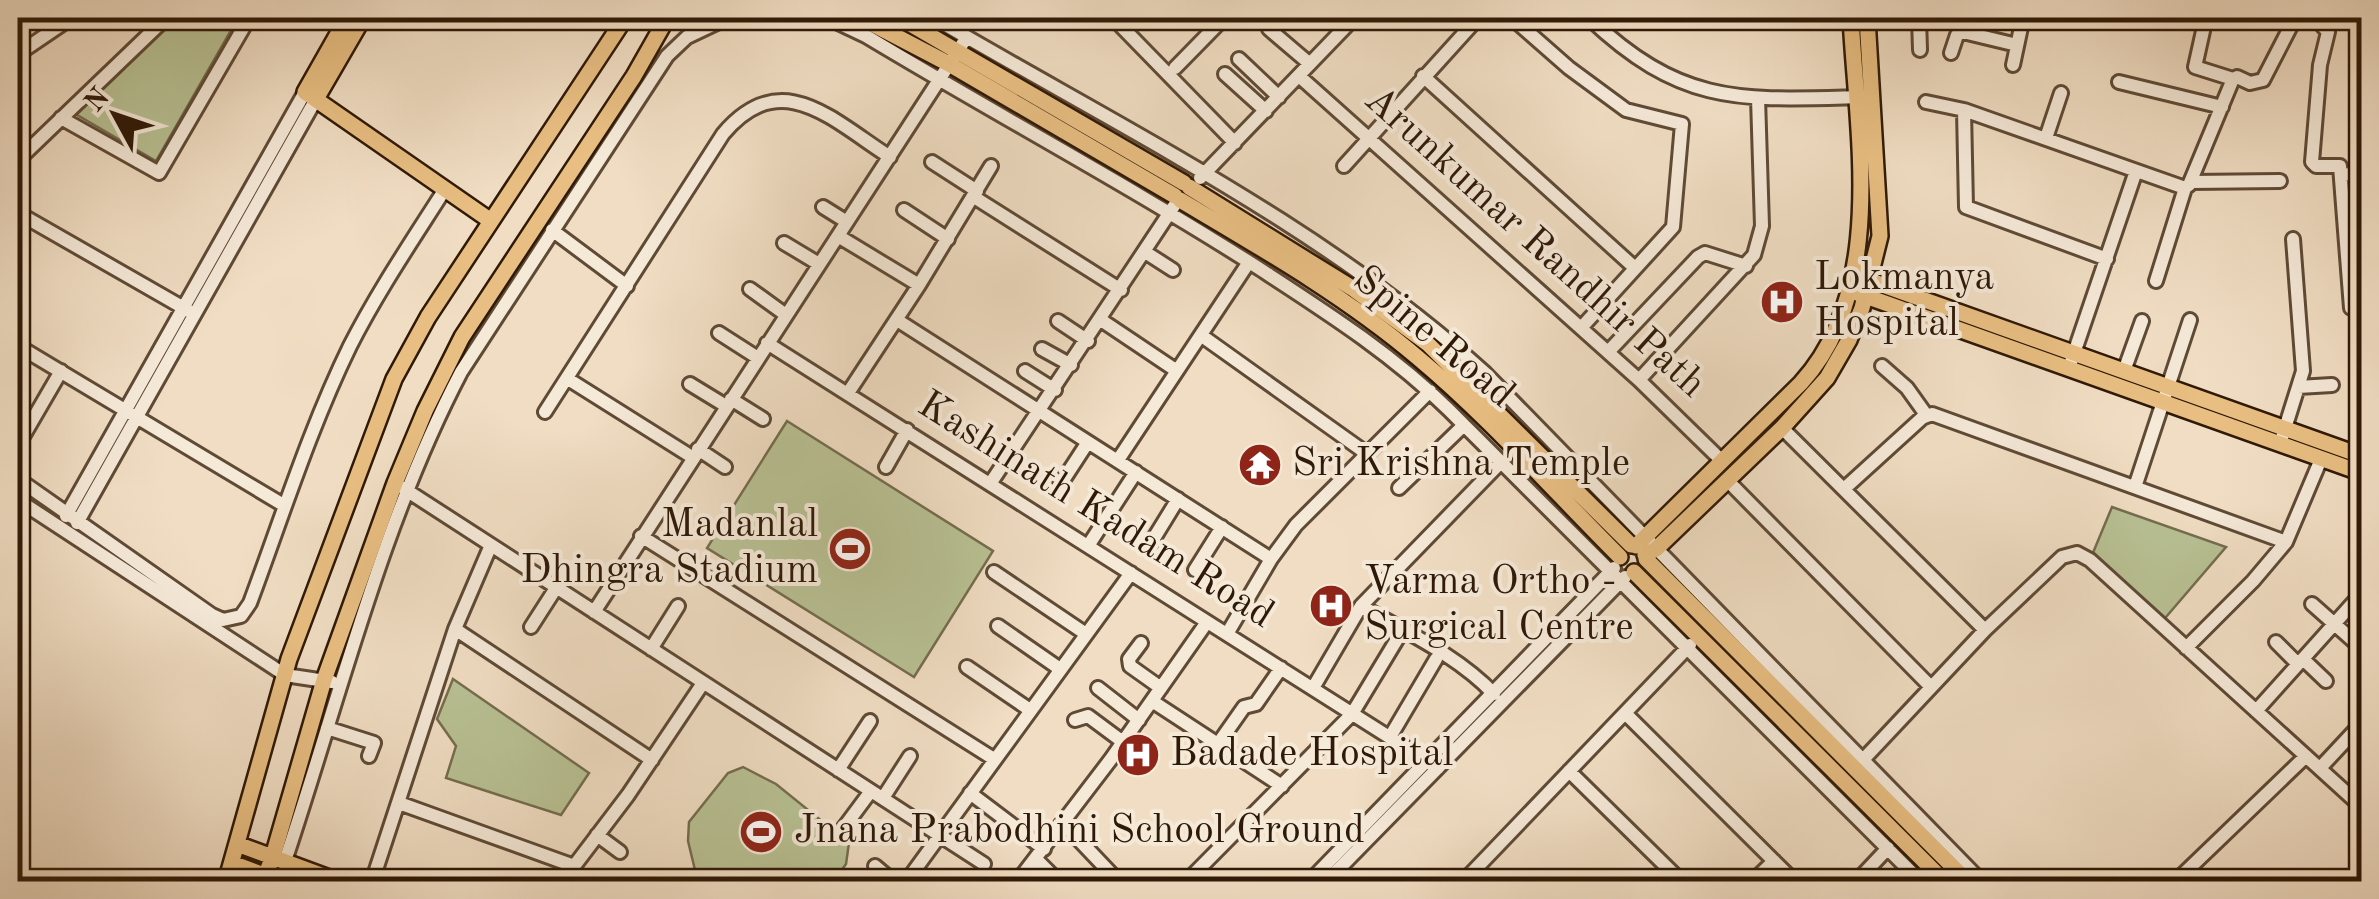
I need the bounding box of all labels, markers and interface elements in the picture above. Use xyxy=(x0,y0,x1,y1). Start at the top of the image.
north arrow xyxy=(65,65,165,165)
street label: Arunkumar Randhir Path xyxy=(1356,80,1712,406)
text: N xyxy=(81,83,116,118)
street label: Spine Road xyxy=(1345,259,1521,417)
place label: Lokmanya Hospital xyxy=(1814,259,1994,345)
hospital icon: Lokmanya Hospital xyxy=(1759,279,1805,325)
street label: Kashinath Kadam Road xyxy=(910,385,1280,637)
temple icon: Sri Krishna Temple xyxy=(1237,442,1283,488)
place label: Sri Krishna Temple xyxy=(1292,445,1630,485)
place label: Madanlal Dhingra Stadium xyxy=(520,506,818,592)
sports icon: Madanlal Dhingra Stadium xyxy=(827,526,873,572)
place label: Varma Ortho - Surgical Centre xyxy=(1364,563,1634,649)
hospital icon: Varma Ortho - Surgical Centre xyxy=(1308,583,1354,629)
hospital icon: Badade Hospital xyxy=(1115,732,1161,778)
place label: Badade Hospital xyxy=(1170,735,1453,775)
sports icon: Jnana Prabodhini School Ground xyxy=(738,809,784,855)
place label: Jnana Prabodhini School Ground xyxy=(794,812,1365,852)

